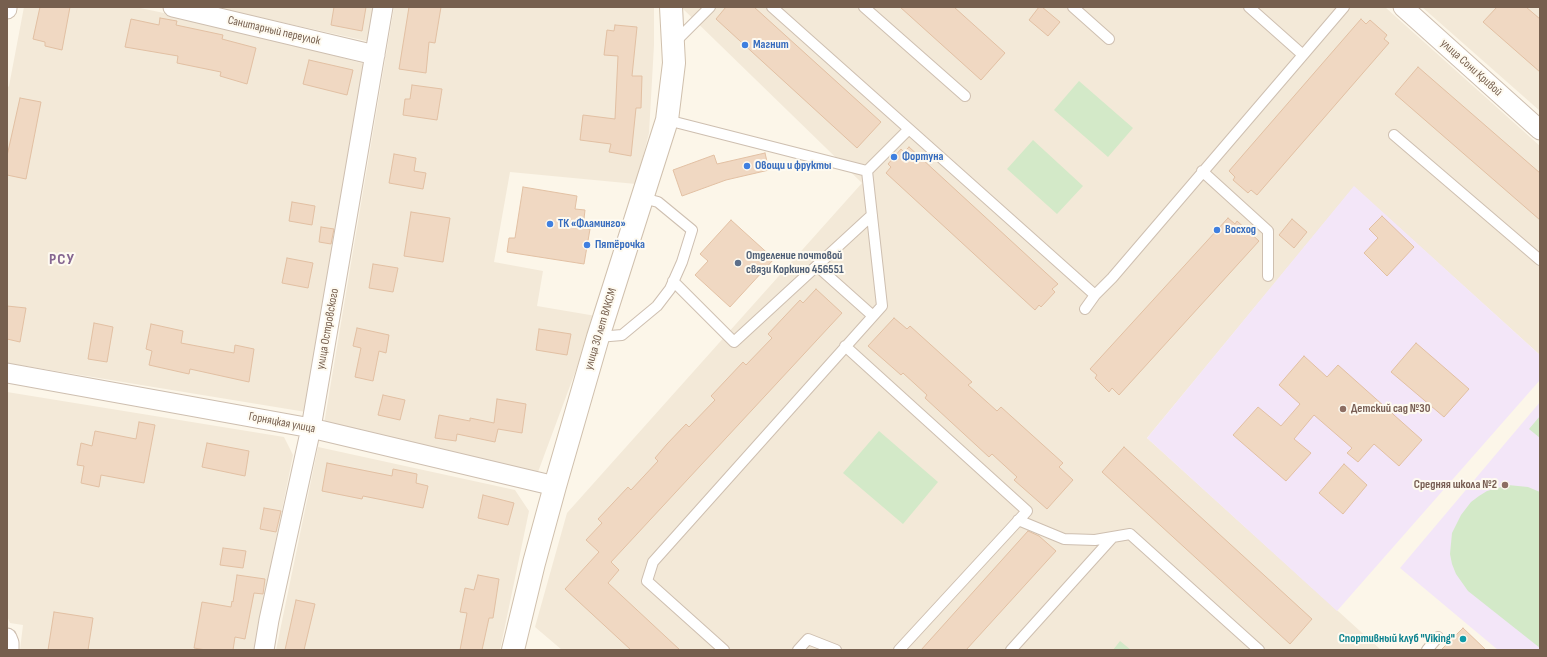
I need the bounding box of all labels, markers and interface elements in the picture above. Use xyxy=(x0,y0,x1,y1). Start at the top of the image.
street label: Санитарный переулок xyxy=(226,13,322,49)
street label: улица Сони Кривой xyxy=(1437,36,1505,100)
place label: Магнит xyxy=(753,38,789,52)
marker: Магнит xyxy=(740,40,750,50)
place label: Фортуна xyxy=(902,150,944,164)
marker: Фортуна xyxy=(889,152,899,162)
place label: Овощи и фрукты xyxy=(755,159,831,173)
marker: Овощи и фрукты xyxy=(742,161,752,171)
place label: ТК «Фламинго» xyxy=(558,217,626,231)
marker: ТК «Фламинго» xyxy=(545,219,555,229)
place label: Восход xyxy=(1225,223,1256,237)
marker: Восход xyxy=(1212,225,1222,235)
place label: Пятёрочка xyxy=(595,238,645,252)
marker: Пятёрочка xyxy=(582,240,592,250)
place label: Отделение почтовой связи Коркино 456551 xyxy=(746,249,844,277)
district label: РСУ xyxy=(49,250,75,270)
marker: Отделение почтовой связи Коркино 456551 xyxy=(733,258,743,268)
street label: улица 30 лет ВЛКСМ xyxy=(582,286,620,372)
street label: улица Островского xyxy=(314,287,342,371)
place label: Детский сад №30 xyxy=(1351,402,1430,416)
marker: Детский сад №30 xyxy=(1338,404,1348,414)
street label: Горняцкая улица xyxy=(248,409,316,437)
place label: Средняя школа №2 xyxy=(1414,478,1497,492)
marker: Средняя школа №2 xyxy=(1500,480,1510,490)
place label: Спортивный клуб "Viking" xyxy=(1339,632,1455,646)
marker: Спортивный клуб "Viking" xyxy=(1458,634,1468,644)

